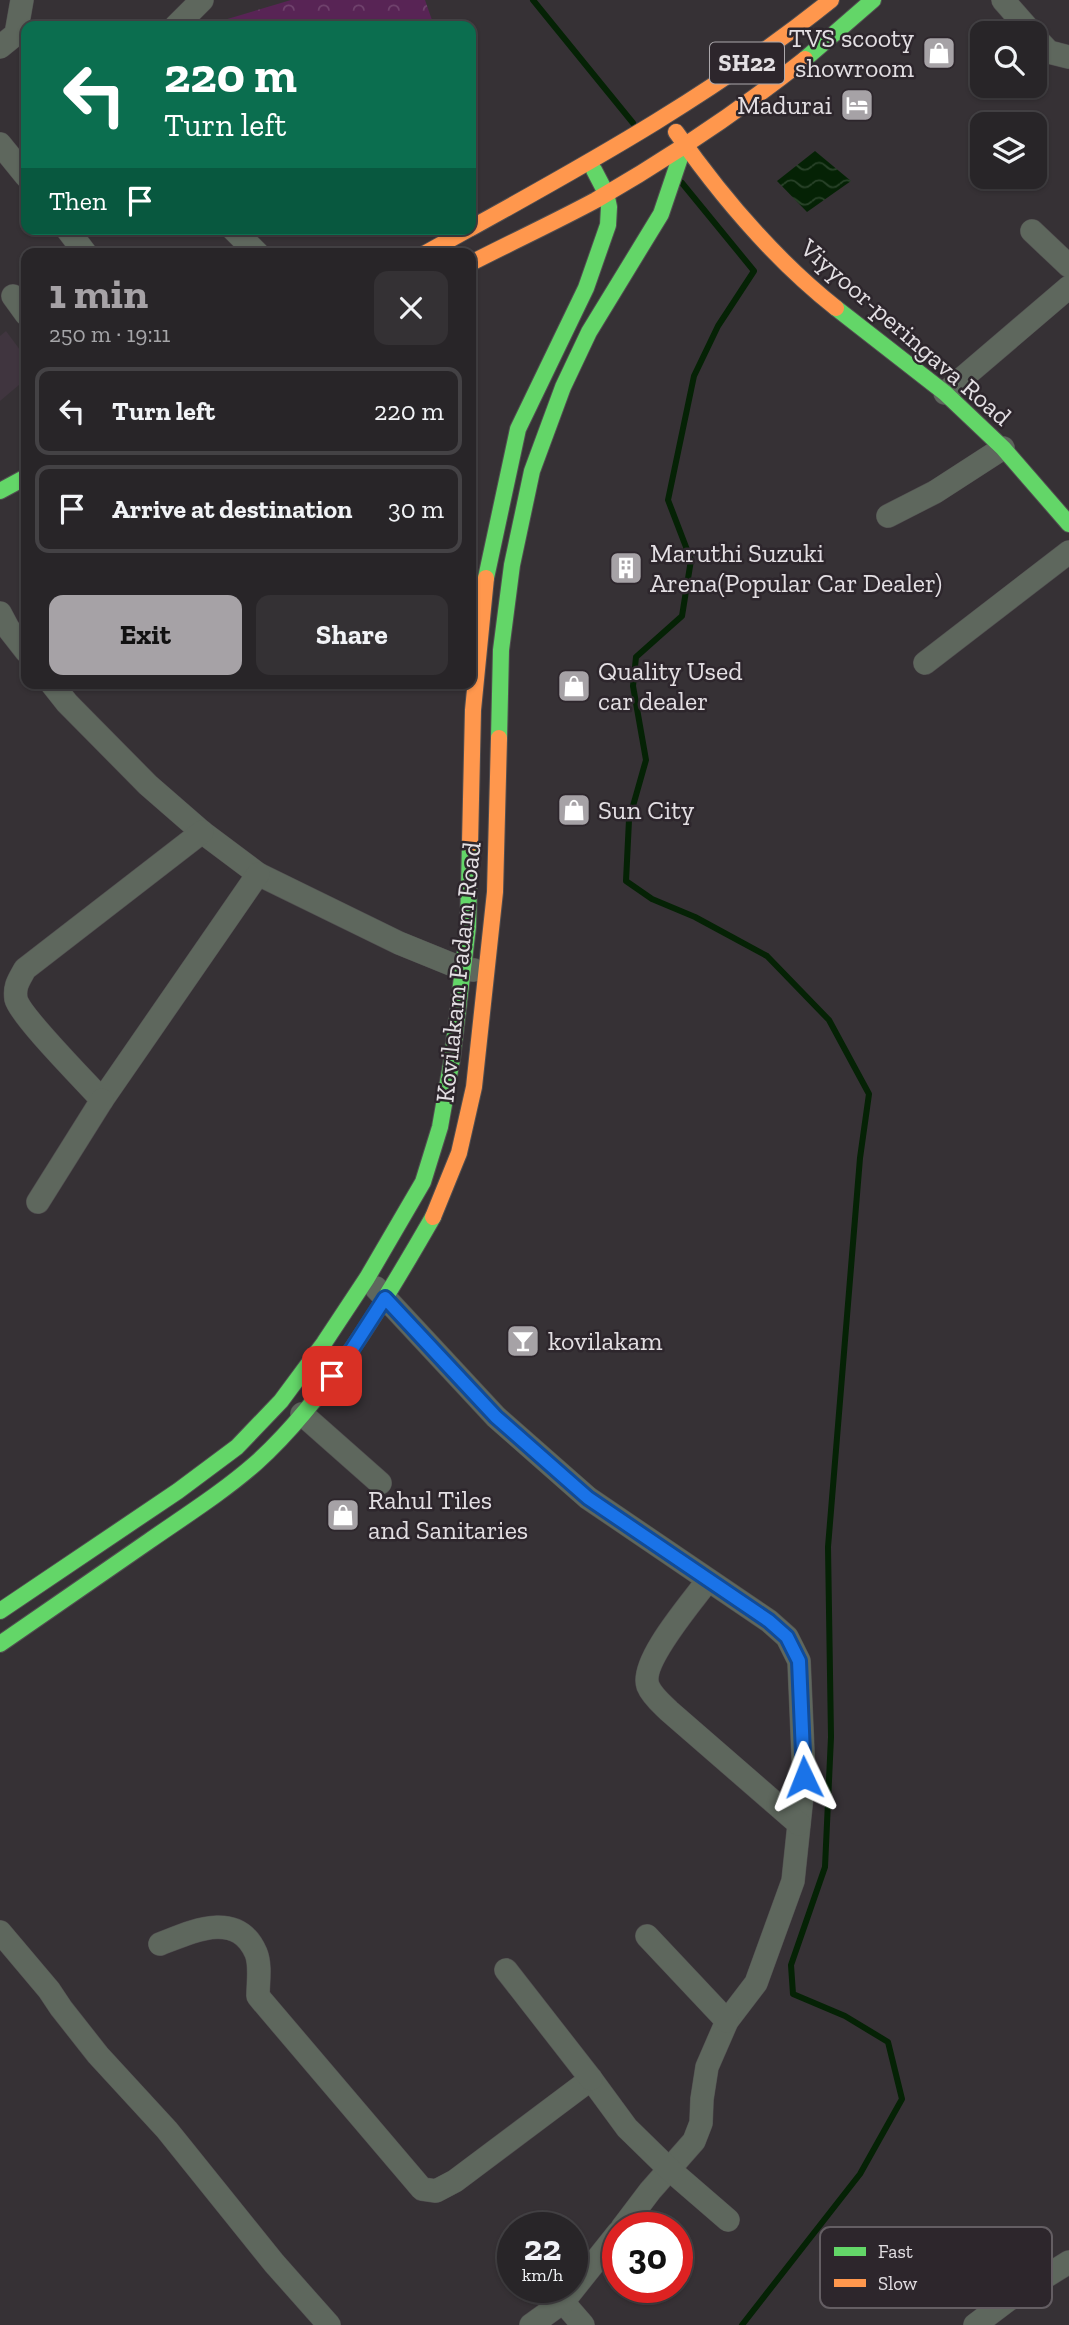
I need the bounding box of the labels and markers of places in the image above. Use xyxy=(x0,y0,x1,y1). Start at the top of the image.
place label: TVS scooty showroom xyxy=(789,22,915,84)
shop icon: TVS scooty showroom xyxy=(920,34,958,72)
hotel icon: Madurai xyxy=(838,86,876,124)
place label: Madurai xyxy=(737,89,832,121)
place label: Maruthi Suzuki Arena(Popular Car Dealer) xyxy=(650,537,942,599)
building icon: Maruthi Suzuki Arena(Popular Car Dealer) xyxy=(607,549,645,587)
place label: Quality Used car dealer xyxy=(598,655,742,717)
shop icon: Quality Used car dealer xyxy=(555,667,593,705)
shop icon: Sun City xyxy=(555,791,593,829)
place label: Sun City xyxy=(598,794,695,826)
bar icon: kovilakam xyxy=(504,1322,542,1360)
place label: kovilakam xyxy=(548,1325,663,1357)
pin xyxy=(302,1346,362,1406)
place label: Rahul Tiles and Sanitaries xyxy=(368,1484,528,1546)
shop icon: Rahul Tiles and Sanitaries xyxy=(324,1496,362,1534)

